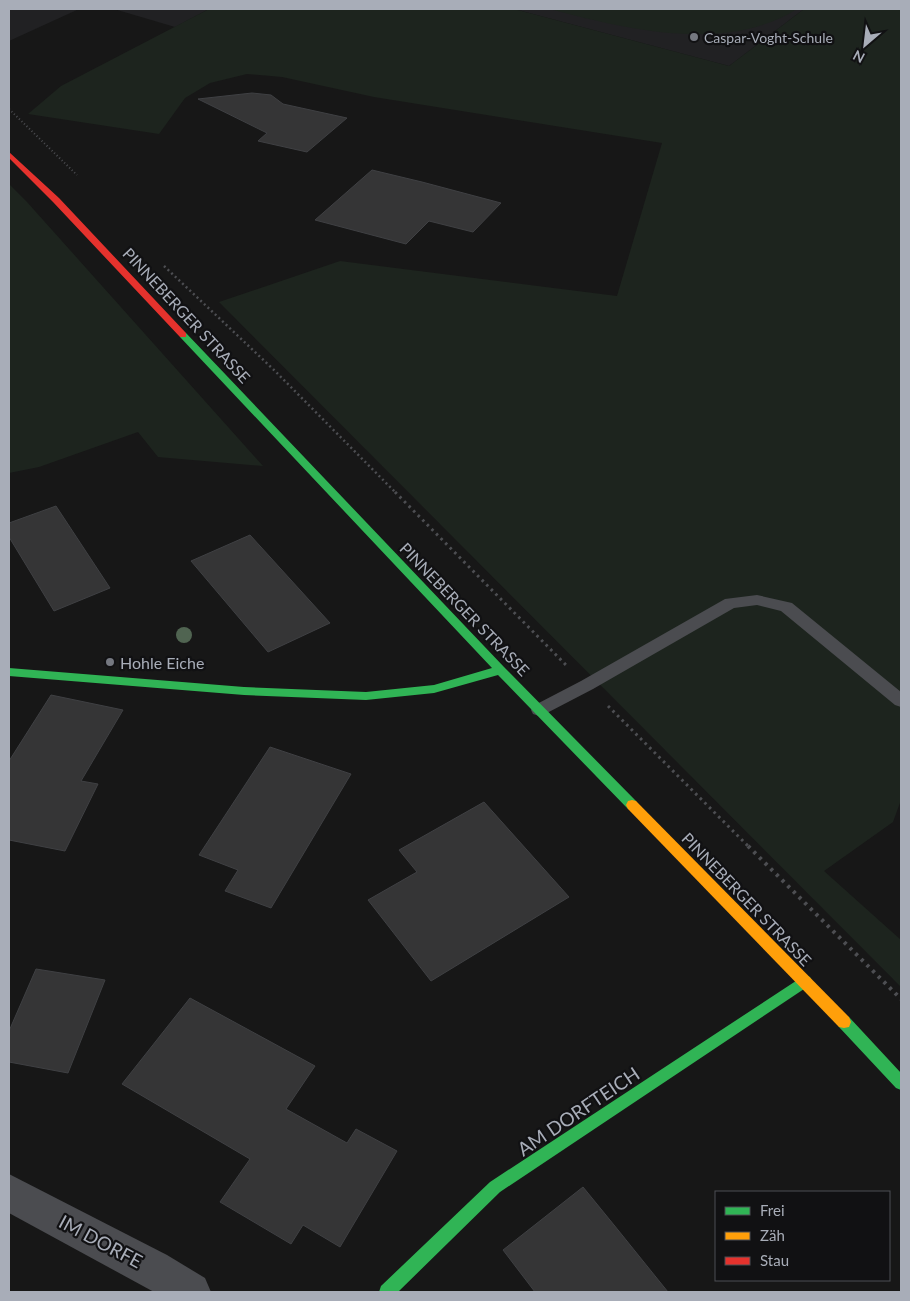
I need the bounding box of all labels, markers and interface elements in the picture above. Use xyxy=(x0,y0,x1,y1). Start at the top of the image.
north arrow xyxy=(840,20,890,70)
place label: Caspar-Voght-Schule xyxy=(704,29,833,46)
marker: Caspar-Voght-Schule xyxy=(688,31,700,43)
text: N xyxy=(850,47,867,67)
street label: PINNEBERGER STRASSE xyxy=(119,243,255,387)
street label: PINNEBERGER STRASSE xyxy=(396,538,534,680)
place label: Hohle Eiche xyxy=(120,653,204,672)
marker: Hohle Eiche xyxy=(104,656,116,668)
street label: PINNEBERGER STRASSE xyxy=(678,828,816,970)
street label: AM DORFTEICH xyxy=(513,1062,643,1160)
legend xyxy=(715,1191,890,1281)
text: Frei xyxy=(760,1201,785,1219)
street label: IM DORFE xyxy=(55,1209,147,1273)
text: Zäh xyxy=(760,1226,785,1244)
text: Stau xyxy=(760,1251,789,1269)

